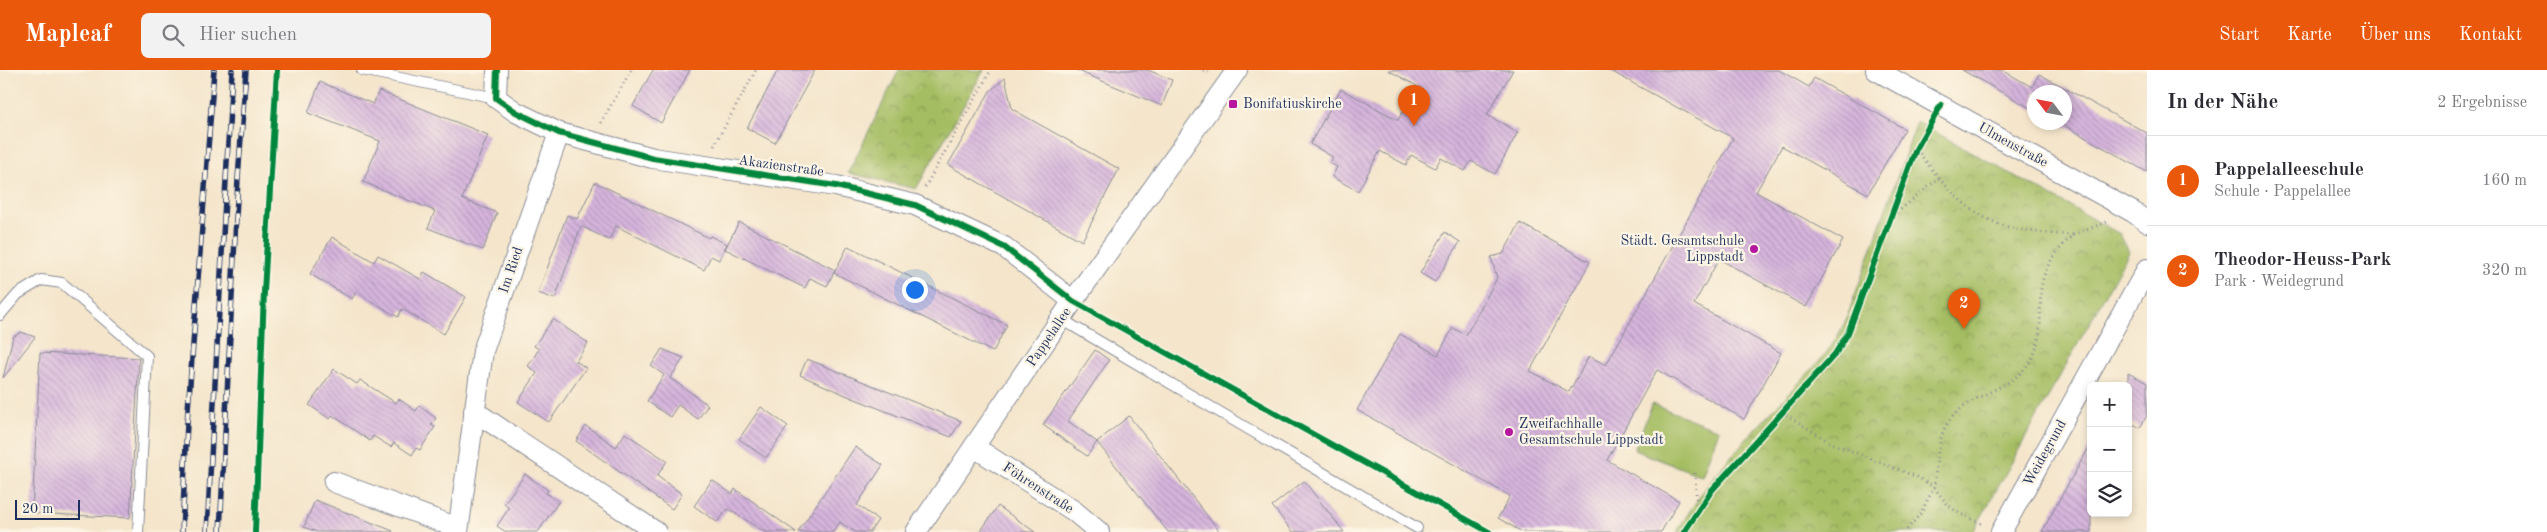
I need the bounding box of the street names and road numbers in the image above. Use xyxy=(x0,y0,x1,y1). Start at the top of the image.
street label: Ulmenstraße xyxy=(1976,120,2050,170)
street label: Akazienstraße xyxy=(737,153,825,179)
street label: Im Ried xyxy=(497,245,525,295)
street label: Pappelallee xyxy=(1024,305,1074,369)
street label: Weidegrund xyxy=(2021,418,2069,488)
street label: Föhrenstraße xyxy=(1000,460,1076,516)

